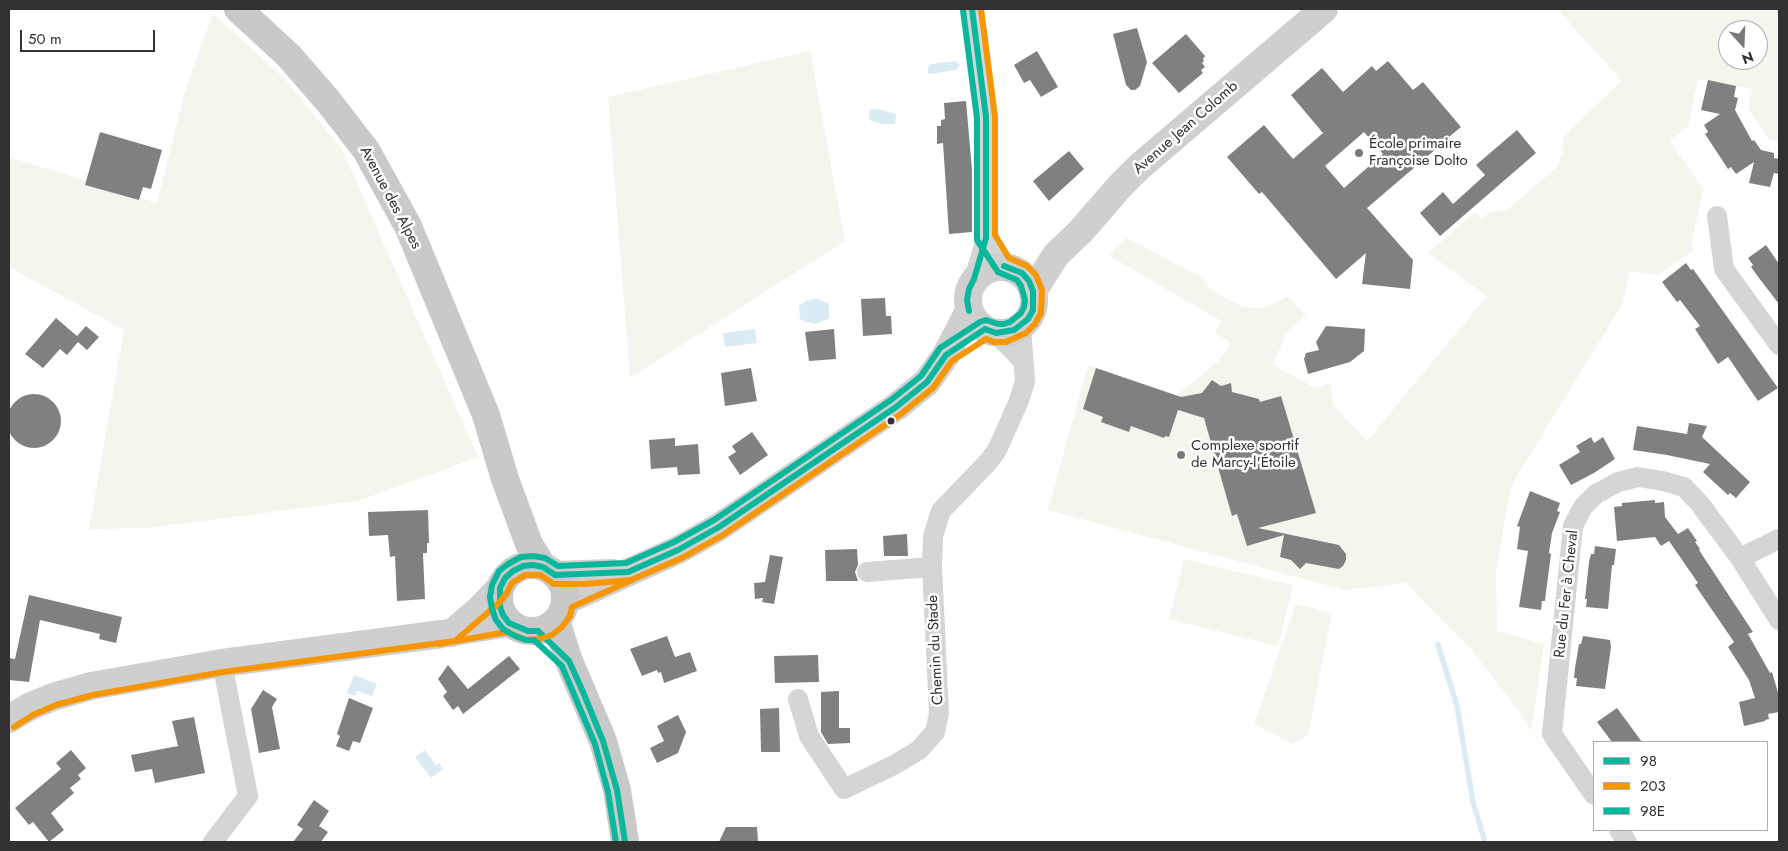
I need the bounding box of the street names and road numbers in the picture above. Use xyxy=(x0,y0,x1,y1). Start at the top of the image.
street label: Avenue Jean Colomb xyxy=(1130,78,1242,178)
street label: Avenue des Alpes xyxy=(355,144,425,252)
street label: Rue du Fer à Cheval xyxy=(1551,529,1583,659)
street label: Chemin du Stade xyxy=(924,595,948,705)

